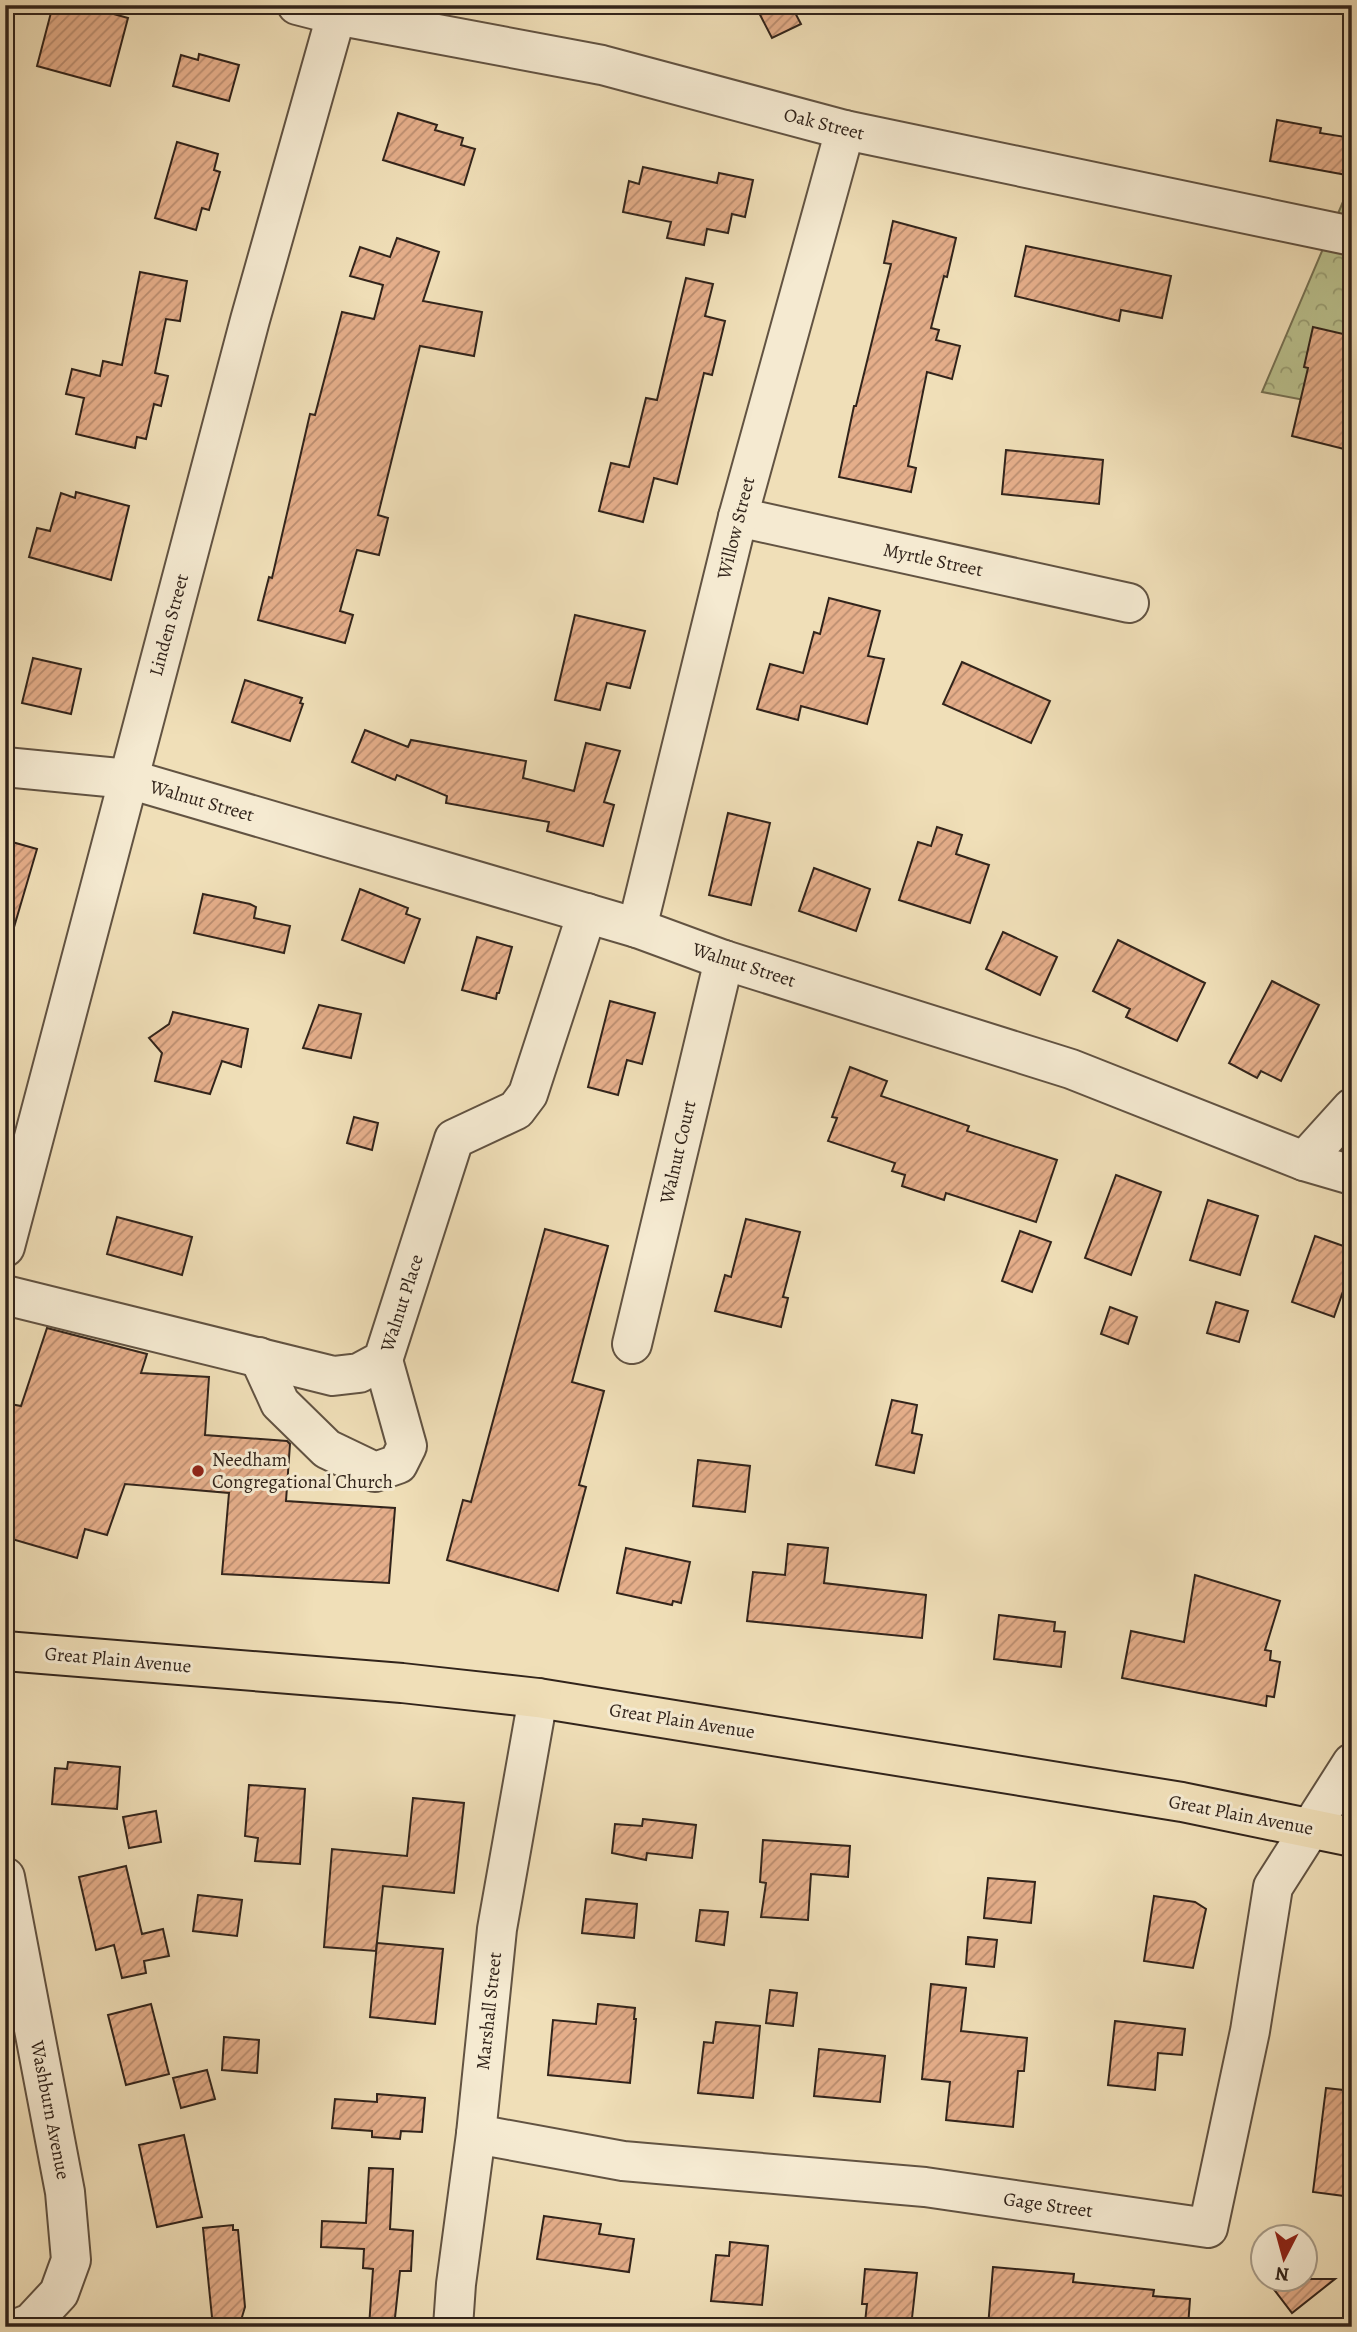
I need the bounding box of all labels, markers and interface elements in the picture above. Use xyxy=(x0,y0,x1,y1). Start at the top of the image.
street label: Oak Street xyxy=(781,101,867,147)
street label: Willow Street xyxy=(710,474,761,583)
street label: Myrtle Street xyxy=(881,537,985,583)
street label: Linden Street xyxy=(143,571,195,679)
street label: Walnut Street xyxy=(146,773,257,828)
street label: Walnut Street xyxy=(688,936,799,994)
street label: Walnut Court xyxy=(653,1098,703,1207)
street label: Walnut Place xyxy=(374,1251,430,1356)
place label: Needham Congregational Church xyxy=(212,1447,393,1495)
marker: Needham Congregational Church xyxy=(190,1463,206,1479)
street label: Great Plain Avenue xyxy=(44,1641,192,1679)
street label: Great Plain Avenue xyxy=(607,1697,757,1745)
street label: Great Plain Avenue xyxy=(1166,1788,1316,1842)
street label: Marshall Street xyxy=(470,1951,508,2071)
street label: Washburn Avenue xyxy=(24,2037,76,2182)
street label: Gage Street xyxy=(1002,2186,1094,2224)
north arrow xyxy=(1248,2224,1318,2294)
text: N xyxy=(1274,2260,1291,2288)

